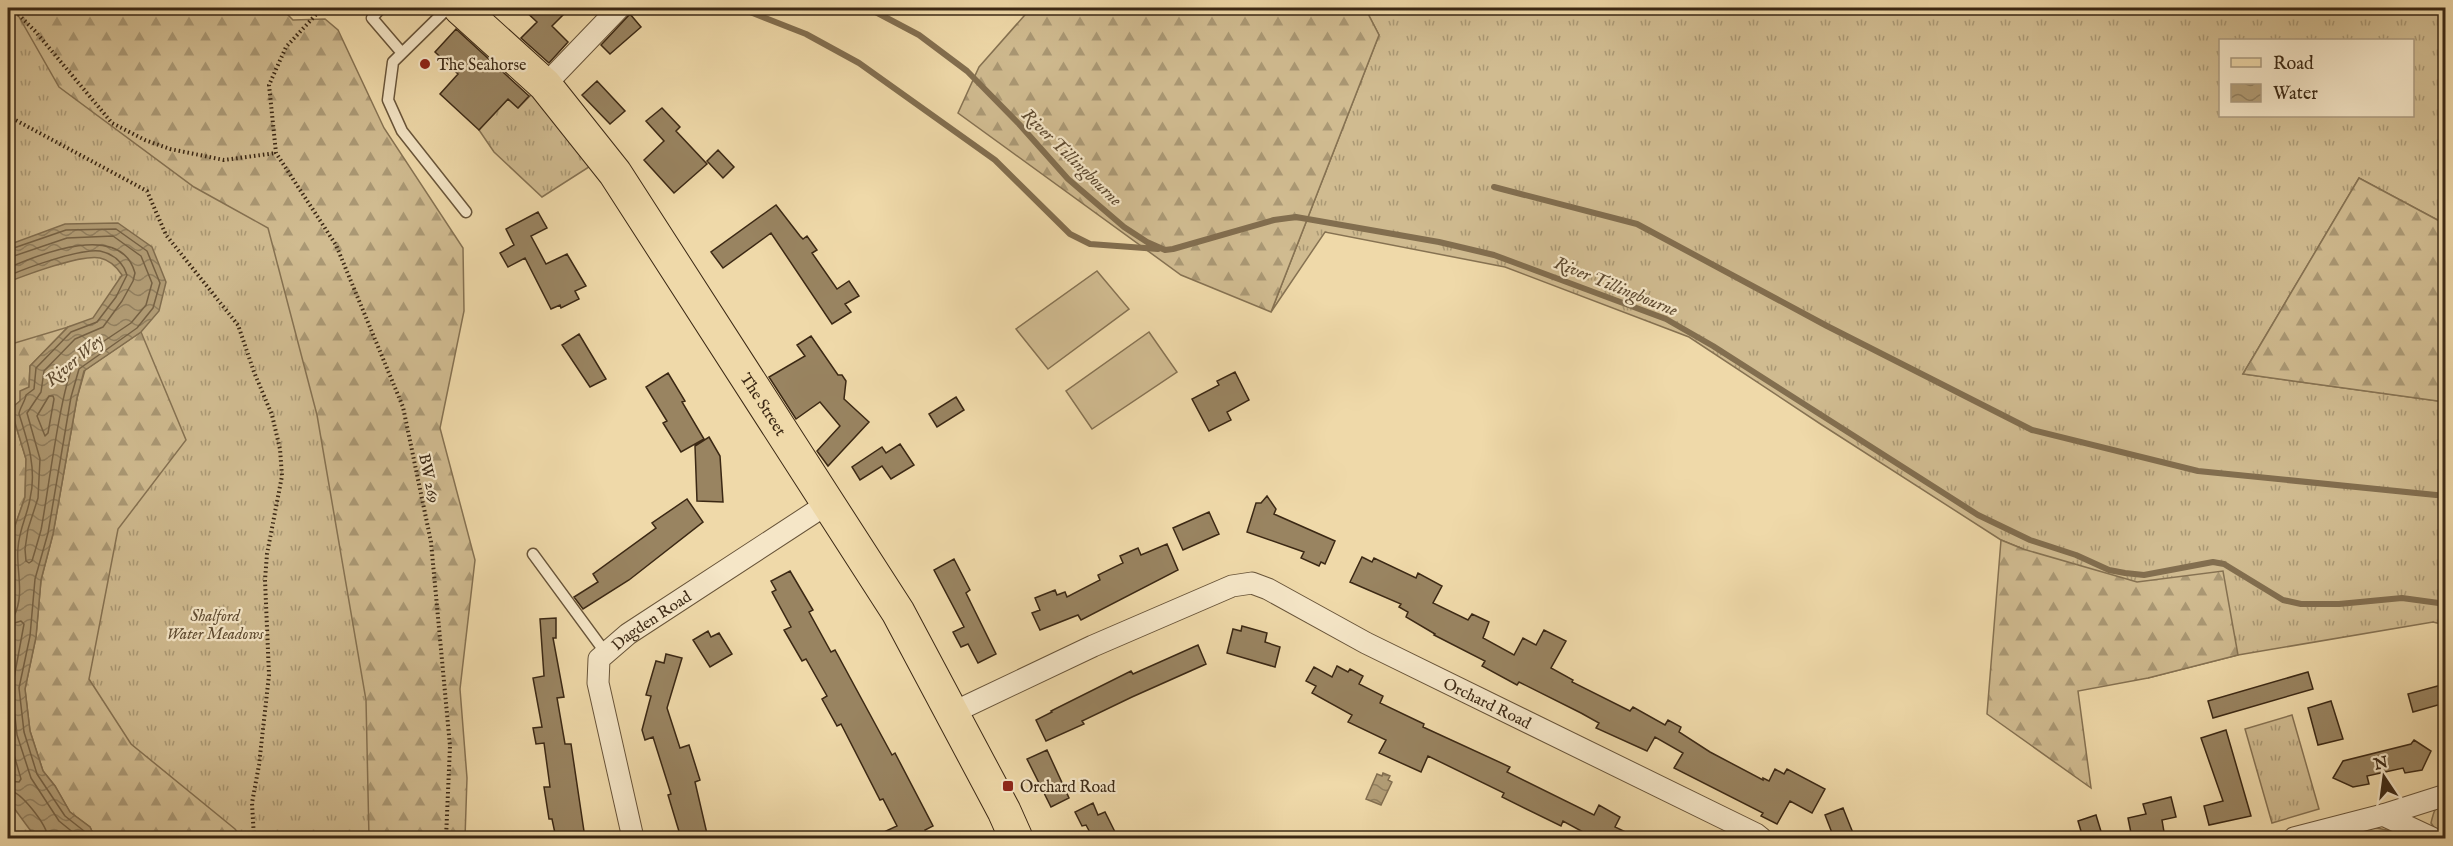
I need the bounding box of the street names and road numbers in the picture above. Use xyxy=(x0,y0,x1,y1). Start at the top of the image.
street label: The Street xyxy=(735,370,790,441)
street label: BW 269 xyxy=(413,452,443,505)
street label: Dagden Road xyxy=(608,587,696,656)
street label: Orchard Road xyxy=(1439,674,1534,734)

